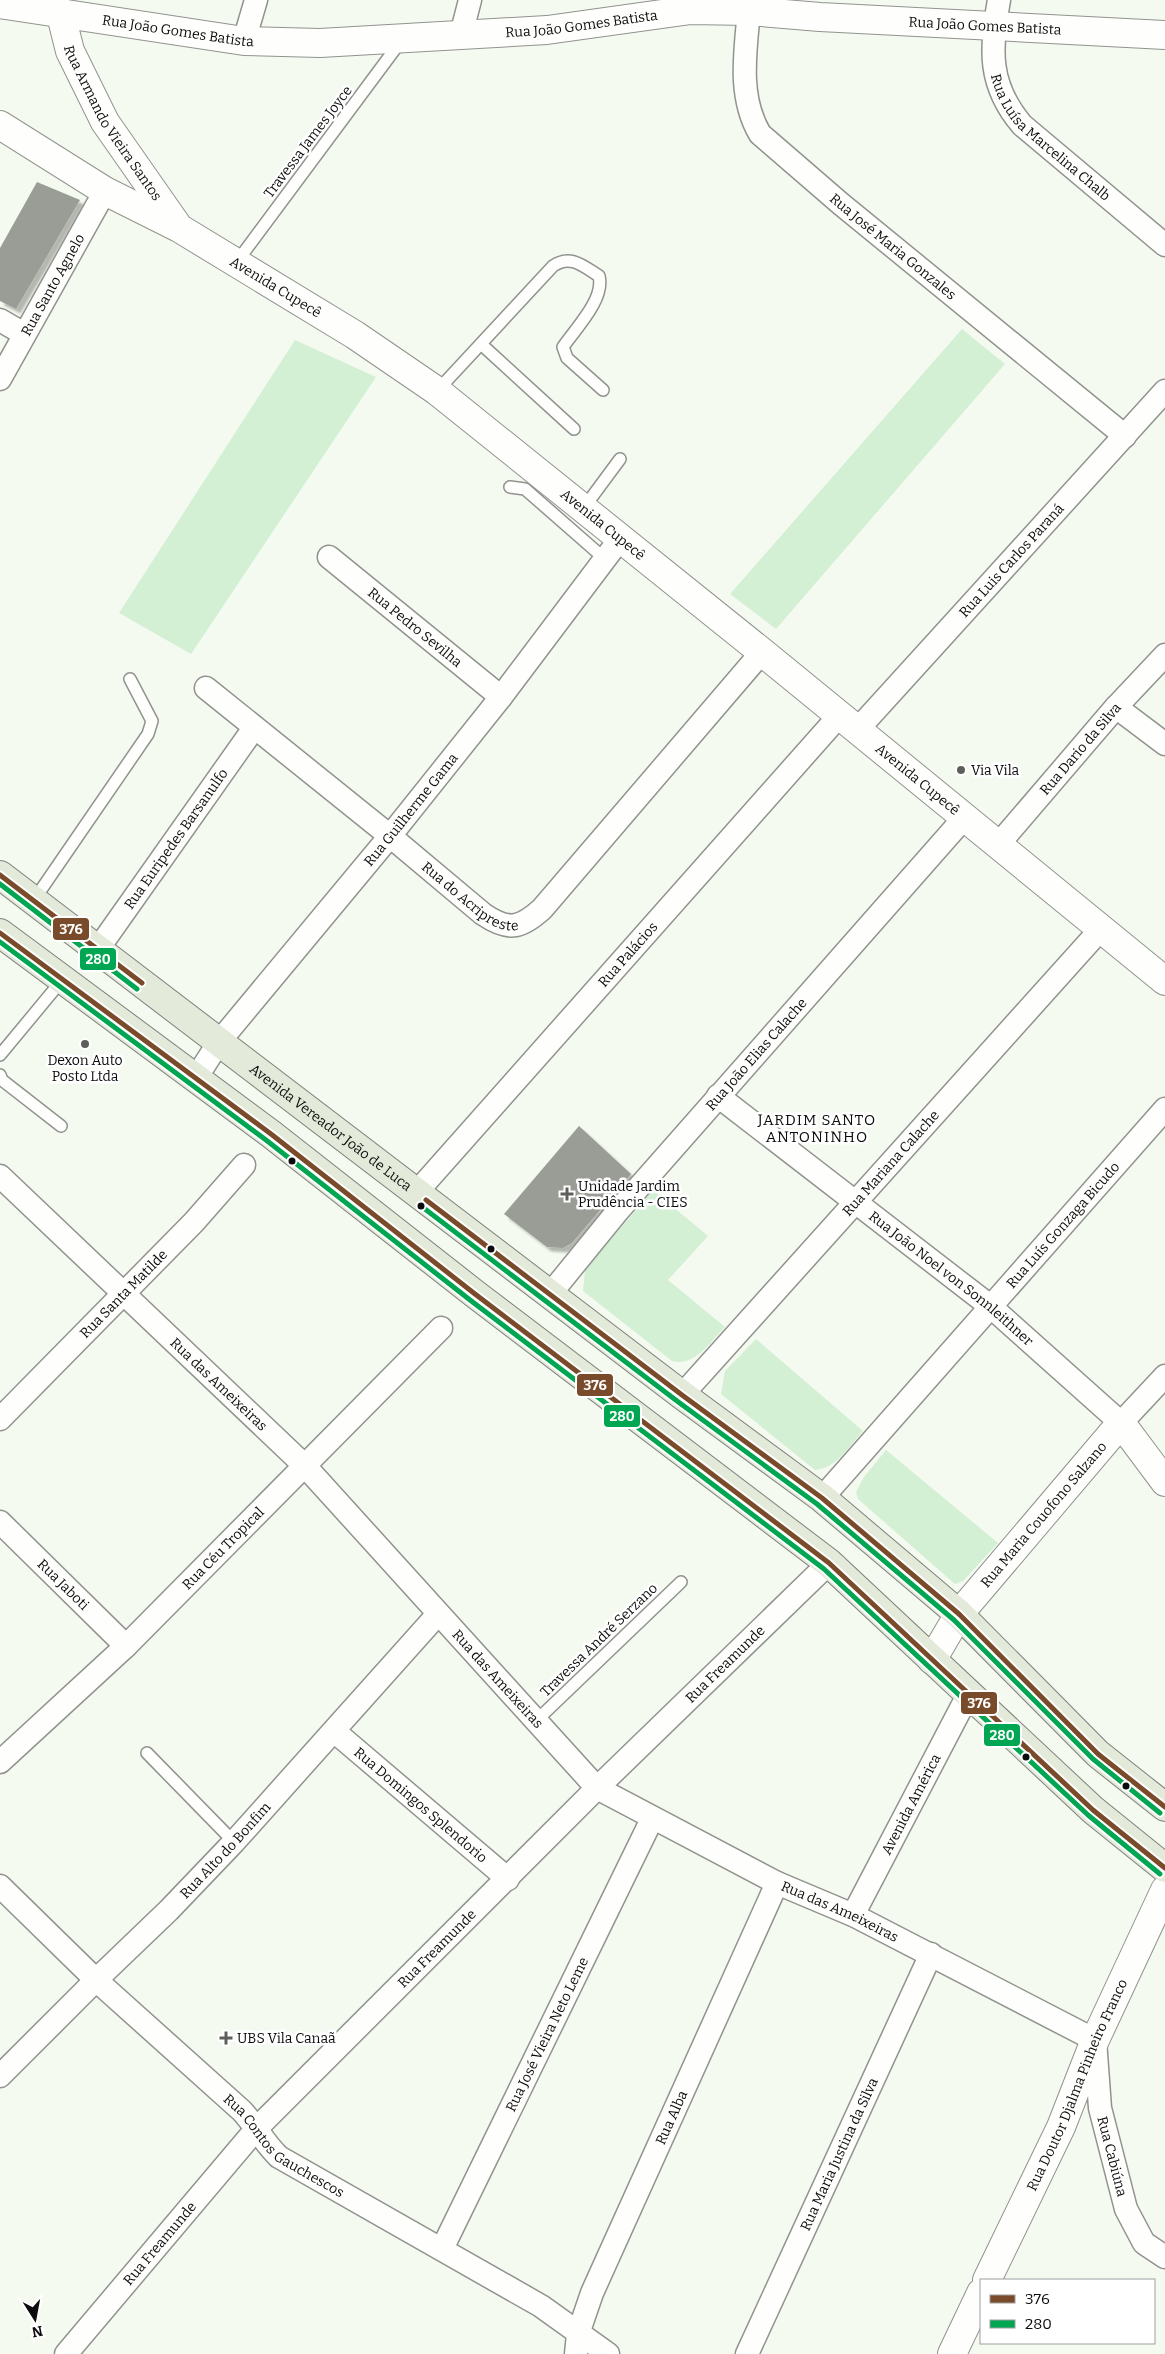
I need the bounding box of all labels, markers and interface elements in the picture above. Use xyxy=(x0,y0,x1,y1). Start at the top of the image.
street label: Rua João Gomes Batista xyxy=(505,6,659,41)
street label: Rua João Gomes Batista xyxy=(101,11,254,50)
street label: Rua João Gomes Batista xyxy=(908,13,1062,38)
street label: Rua Armando Vieira Santos xyxy=(60,44,166,204)
street label: Rua Luísa Marcelina Chalb xyxy=(987,72,1114,204)
street label: Travessa James Joyce xyxy=(260,83,356,201)
street label: Rua José Maria Gonzales xyxy=(826,190,960,303)
street label: Rua Santo Agnelo xyxy=(17,231,88,339)
street label: Avenida Cupecê xyxy=(227,253,324,321)
street label: Avenida Cupecê xyxy=(557,485,649,563)
street label: Rua Luis Carlos Paraná xyxy=(955,500,1067,621)
street label: Rua Pedro Sevilha xyxy=(365,584,466,671)
street label: Rua Dario da Silva xyxy=(1036,699,1125,798)
street label: Avenida Cupecê xyxy=(872,740,963,819)
street label: Rua Guilherme Gama xyxy=(360,749,462,870)
place label: Via Vila xyxy=(971,762,1020,779)
marker: Via Vila xyxy=(955,764,967,776)
street label: Rua Euripedes Barsanulfo xyxy=(120,765,231,912)
street label: Rua do Acripreste xyxy=(418,858,520,934)
line badge: 376 xyxy=(52,917,90,941)
street label: Rua Palácios xyxy=(594,918,661,990)
text: 376 xyxy=(59,921,83,938)
line badge: 280 xyxy=(79,947,117,971)
text: 280 xyxy=(85,951,111,968)
street label: Rua João Elias Calache xyxy=(702,994,810,1114)
marker: Dexon Auto Posto Ltda xyxy=(79,1038,91,1050)
place label: Dexon Auto Posto Ltda xyxy=(47,1052,123,1085)
street label: Avenida Vereador João de Luca xyxy=(246,1060,415,1195)
street label: Rua Mariana Calache xyxy=(839,1107,942,1219)
district label: JARDIM SANTO ANTONINHO xyxy=(757,1111,876,1146)
unlabelled marker xyxy=(287,1156,297,1166)
street label: Rua Luís Gonzaga Bicudo xyxy=(1003,1158,1123,1292)
place label: Unidade Jardim Prudência - CIES xyxy=(578,1178,688,1211)
marker: Unidade Jardim Prudência - CIES xyxy=(560,1187,574,1201)
unlabelled marker xyxy=(416,1201,426,1211)
street label: Rua João Noel von Sonnleithner xyxy=(866,1207,1037,1349)
unlabelled marker xyxy=(486,1244,496,1254)
street label: Rua Santa Matilde xyxy=(76,1246,171,1341)
street label: Rua das Ameixeiras xyxy=(167,1334,271,1434)
line badge: 376 xyxy=(576,1373,614,1397)
text: 376 xyxy=(583,1377,607,1394)
line badge: 280 xyxy=(603,1404,641,1428)
text: 280 xyxy=(609,1408,635,1425)
street label: Rua Maria Couofono Salzano xyxy=(977,1438,1110,1591)
street label: Rua Céu Tropical xyxy=(179,1503,267,1593)
street label: Rua Jaboti xyxy=(34,1555,93,1613)
street label: Travessa André Serzano xyxy=(537,1580,661,1700)
street label: Rua Freamunde xyxy=(682,1622,768,1706)
street label: Rua das Ameixeiras xyxy=(449,1626,547,1732)
line badge: 376 xyxy=(960,1691,998,1715)
text: 376 xyxy=(967,1695,991,1712)
line badge: 280 xyxy=(983,1723,1021,1747)
text: 280 xyxy=(989,1727,1015,1744)
street label: Rua Domingos Splendorio xyxy=(351,1744,491,1866)
street label: Avenida América xyxy=(878,1751,944,1857)
unlabelled marker xyxy=(1021,1752,1031,1762)
unlabelled marker xyxy=(1121,1781,1131,1791)
street label: Rua Alto do Bonfim xyxy=(176,1798,275,1902)
street label: Rua das Ameixeiras xyxy=(779,1877,901,1946)
street label: Rua Freamunde xyxy=(394,1906,479,1991)
street label: Rua José Vieira Neto Leme xyxy=(502,1954,592,2114)
street label: Rua Doutor Djalma Pinheiro Franco xyxy=(1023,1976,1131,2194)
place label: UBS Vila Canaã xyxy=(237,2030,336,2047)
marker: UBS Vila Canaã xyxy=(219,2031,233,2045)
street label: Rua Maria Justina da Silva xyxy=(796,2075,882,2233)
street label: Rua Alba xyxy=(652,2087,691,2147)
street label: Rua Contos Gauchescos xyxy=(220,2090,347,2201)
street label: Rua Cabiúna xyxy=(1094,2114,1131,2199)
street label: Rua Freamunde xyxy=(120,2198,200,2288)
legend xyxy=(980,2279,1155,2344)
text: 376 xyxy=(1025,2290,1050,2308)
north arrow xyxy=(10,2294,60,2344)
text: 280 xyxy=(1025,2315,1052,2333)
text: N xyxy=(30,2322,44,2341)

